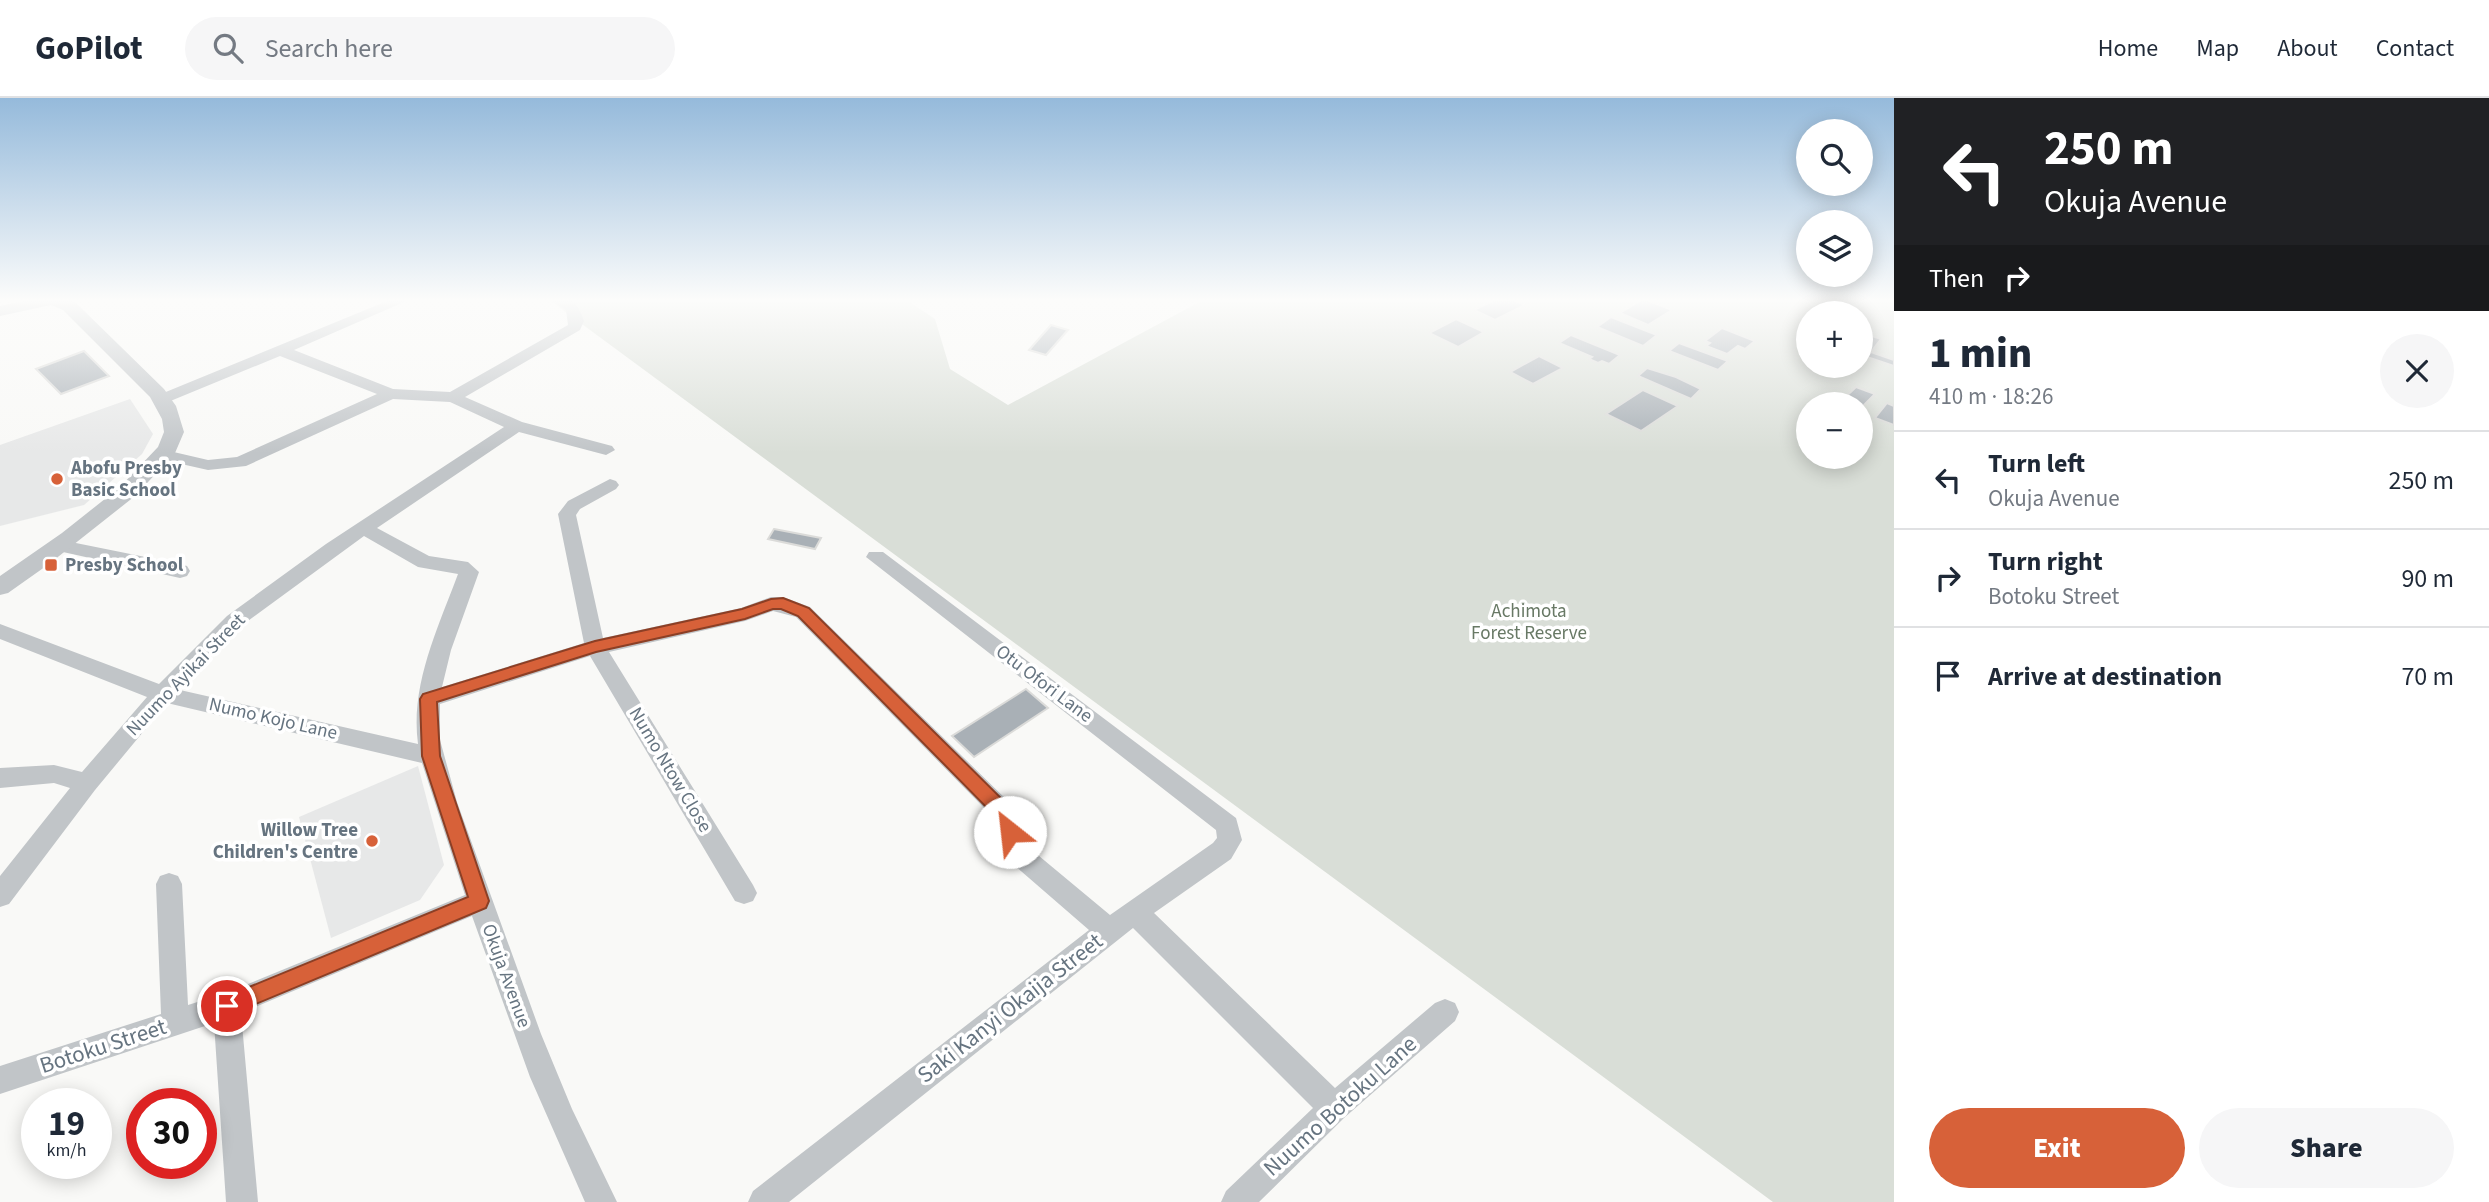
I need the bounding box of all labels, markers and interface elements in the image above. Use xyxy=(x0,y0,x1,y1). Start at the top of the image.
search box xyxy=(185,17,675,80)
text: GoPilot xyxy=(35,25,143,72)
icon: search xyxy=(209,29,247,67)
text: Search here xyxy=(265,30,393,67)
text: Home xyxy=(2098,31,2158,66)
text: Map xyxy=(2196,31,2239,66)
text: About xyxy=(2277,31,2338,66)
text: Contact xyxy=(2376,31,2454,66)
text: 250 m xyxy=(2044,114,2173,184)
map controls xyxy=(1796,119,1873,469)
button: search xyxy=(1796,119,1873,196)
icon: left xyxy=(1929,126,2020,217)
text: Okuja Avenue xyxy=(2044,179,2227,225)
button: layers xyxy=(1796,210,1873,287)
icon: right xyxy=(1998,259,2036,297)
text: Then xyxy=(1929,260,1984,297)
button: + xyxy=(1796,301,1873,378)
text: 1 min xyxy=(1929,324,2032,384)
button: close xyxy=(2380,334,2454,408)
text: 410 m · 18:26 xyxy=(1929,380,2053,413)
button: − xyxy=(1796,392,1873,469)
text: Turn left xyxy=(1988,445,2085,482)
place label: Abofu Presby Basic School xyxy=(70,455,182,504)
icon: left xyxy=(1929,461,1967,499)
text: 250 m xyxy=(2388,462,2454,499)
marker: Abofu Presby Basic School xyxy=(49,471,65,487)
text: Okuja Avenue xyxy=(1988,482,2120,515)
text: Turn right xyxy=(1988,543,2103,580)
place label: Presby School xyxy=(65,552,184,579)
marker: Presby School xyxy=(43,557,59,573)
icon: right xyxy=(1929,559,1967,597)
text: 90 m xyxy=(2401,560,2454,597)
text: Botoku Street xyxy=(1988,580,2119,613)
park label: Achimota Forest Reserve xyxy=(1471,598,1587,647)
street label: Nuumo Ayikai Street xyxy=(120,607,252,742)
street label: Otu Ofori Lane xyxy=(990,639,1098,729)
icon: arrive xyxy=(1929,657,1967,695)
text: Arrive at destination xyxy=(1988,658,2222,695)
text: 70 m xyxy=(2401,658,2454,695)
street label: Numo Kojo Lane xyxy=(206,691,340,747)
street label: Numo Ntow Close xyxy=(622,702,718,838)
position arrow xyxy=(973,795,1047,869)
place label: Willow Tree Children's Centre xyxy=(213,817,358,866)
marker: Willow Tree Children's Centre xyxy=(364,833,380,849)
street label: Okuja Avenue xyxy=(475,920,537,1032)
street label: Saki Kanyi Okaija Street xyxy=(910,925,1110,1091)
pin xyxy=(197,976,257,1036)
icon: arrive xyxy=(208,987,246,1025)
street label: Botoku Street xyxy=(35,1010,171,1082)
street label: Nuumo Botoku Lane xyxy=(1256,1028,1424,1184)
speed limit sign: 30 xyxy=(126,1088,217,1179)
text: 19 xyxy=(48,1099,85,1149)
button: Exit xyxy=(1929,1108,2185,1188)
button: Share xyxy=(2199,1108,2454,1188)
text: km/h xyxy=(47,1138,86,1163)

